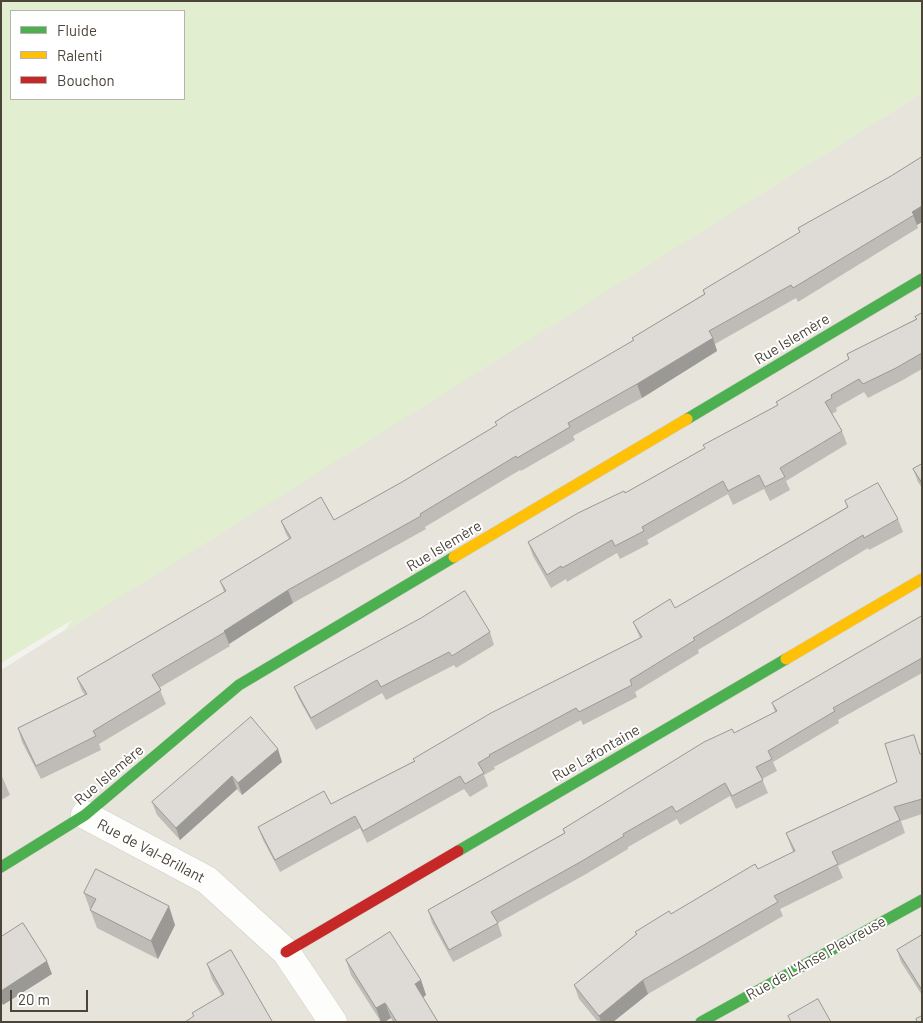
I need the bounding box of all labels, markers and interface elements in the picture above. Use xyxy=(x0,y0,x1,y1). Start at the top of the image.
legend xyxy=(10,10,185,100)
text: Fluide xyxy=(57,21,97,39)
text: Ralenti xyxy=(57,46,103,64)
text: Bouchon xyxy=(57,71,115,89)
street label: Rue Islemère xyxy=(751,310,833,368)
street label: Rue Islemère xyxy=(403,517,485,575)
street label: Rue Lafontaine xyxy=(549,721,643,785)
street label: Rue Islemère xyxy=(71,741,147,809)
street label: Rue de Val-Brillant xyxy=(94,815,208,887)
street label: Rue de L'Anse Pleureuse xyxy=(743,912,889,1004)
scale bar xyxy=(12,980,90,1012)
text: 20 m xyxy=(18,990,50,1008)

